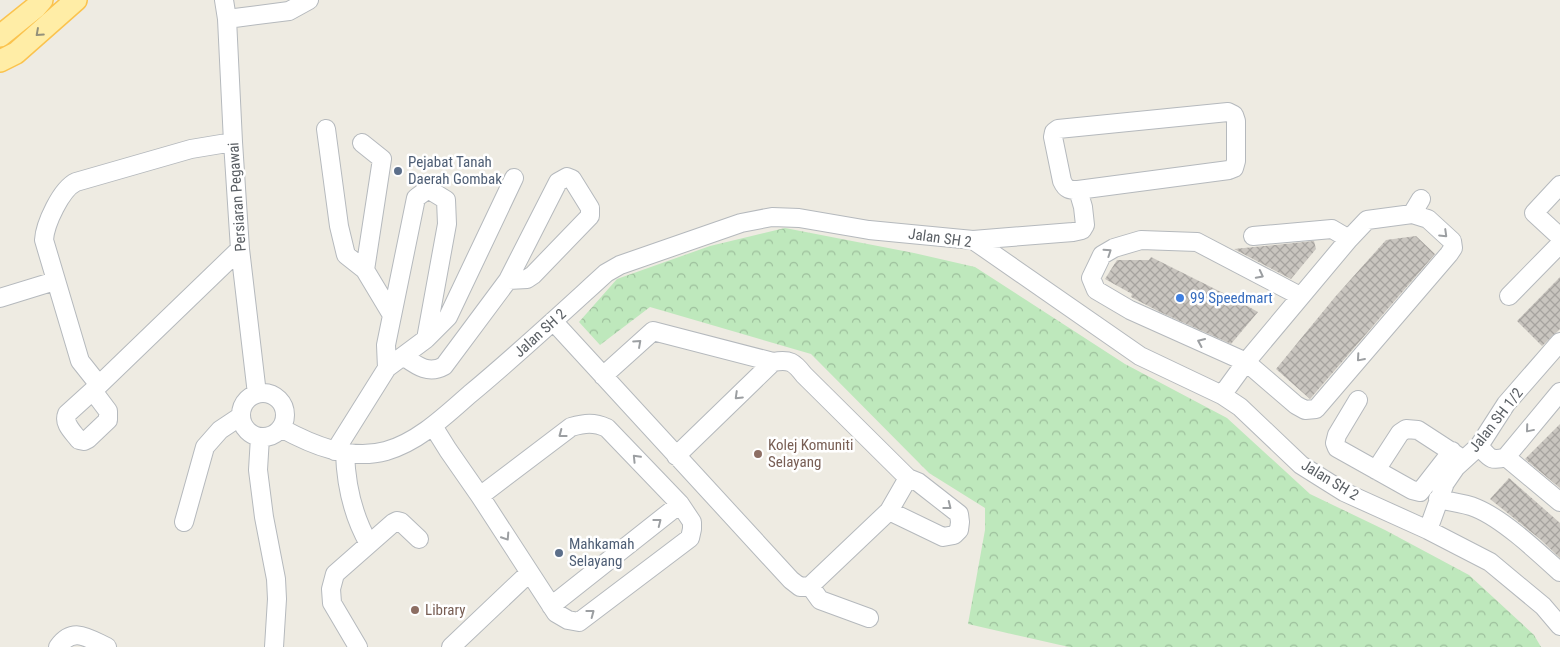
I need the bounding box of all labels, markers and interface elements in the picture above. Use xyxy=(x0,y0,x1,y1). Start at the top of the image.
one-way arrow xyxy=(36,27,45,36)
street label: Persiaran Pegawai xyxy=(224,142,250,252)
place label: Pejabat Tanah Daerah Gombak xyxy=(408,153,502,188)
marker: Pejabat Tanah Daerah Gombak xyxy=(392,165,404,177)
street label: Jalan SH 2 xyxy=(907,225,973,251)
one-way arrow xyxy=(1438,228,1447,237)
one-way arrow xyxy=(1102,249,1112,258)
one-way arrow xyxy=(1254,269,1263,279)
place label: 99 Speedmart xyxy=(1190,289,1273,307)
marker: 99 Speedmart xyxy=(1174,292,1186,304)
street label: Jalan SH 2 xyxy=(510,305,570,361)
one-way arrow xyxy=(1197,337,1206,348)
one-way arrow xyxy=(633,340,642,349)
one-way arrow xyxy=(1356,352,1365,361)
street label: Jalan SH 1/2 xyxy=(1465,384,1527,456)
one-way arrow xyxy=(735,390,744,399)
one-way arrow xyxy=(1526,424,1535,433)
one-way arrow xyxy=(558,428,568,437)
place label: Kolej Komuniti Selayang xyxy=(768,436,853,471)
marker: Kolej Komuniti Selayang xyxy=(752,448,764,460)
one-way arrow xyxy=(633,455,642,464)
street label: Jalan SH 2 xyxy=(1298,456,1362,504)
one-way arrow xyxy=(942,500,951,509)
one-way arrow xyxy=(652,519,661,527)
one-way arrow xyxy=(500,532,510,541)
place label: Mahkamah Selayang xyxy=(569,535,634,570)
marker: Mahkamah Selayang xyxy=(553,547,565,559)
place label: Library xyxy=(425,601,465,619)
marker: Library xyxy=(409,604,421,616)
one-way arrow xyxy=(585,610,595,619)

